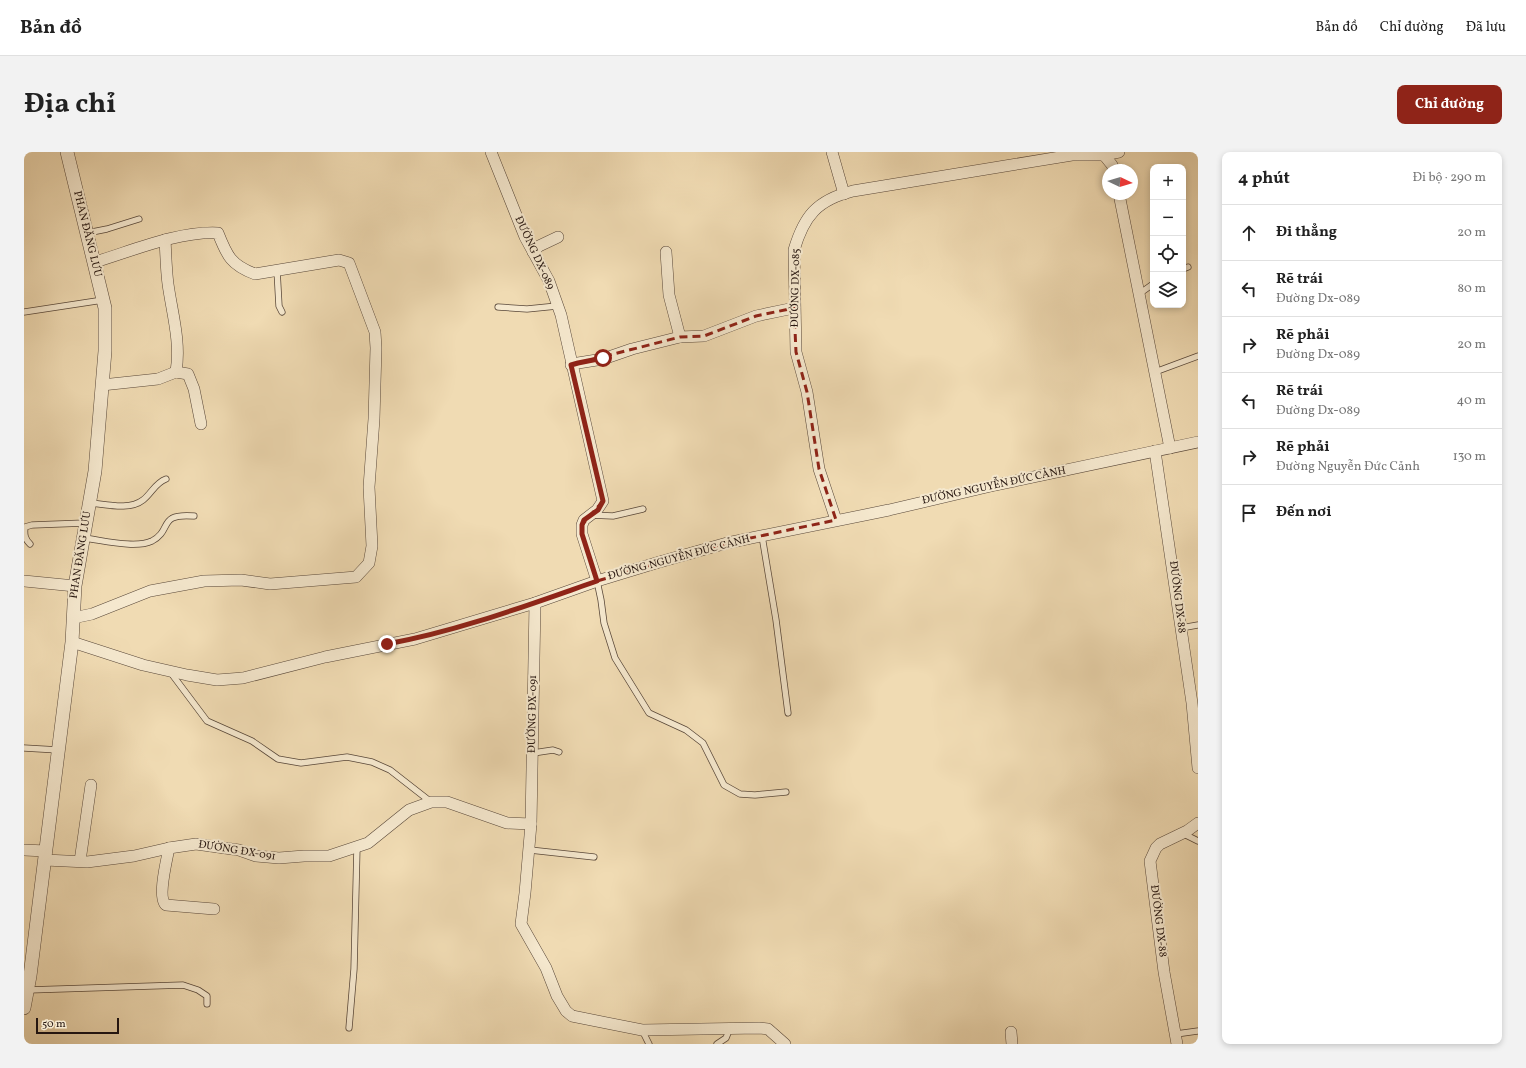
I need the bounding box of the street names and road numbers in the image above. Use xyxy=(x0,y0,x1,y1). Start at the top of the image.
street label: PHAN ĐĂNG LƯU xyxy=(69,189,105,279)
street label: ĐƯỜNG DX-089 xyxy=(510,214,558,292)
street label: ĐƯỜNG DX-085 xyxy=(788,248,804,328)
street label: ĐƯỜNG NGUYỄN ĐỨC CẢNH xyxy=(920,462,1067,509)
street label: PHAN ĐĂNG LƯU xyxy=(67,510,95,600)
street label: ĐƯỜNG NGUYỄN ĐỨC CẢNH xyxy=(606,531,752,584)
street label: ĐƯỜNG DX-88 xyxy=(1165,560,1189,634)
street label: ĐƯỜNG ĐX-091 xyxy=(525,675,541,753)
street label: ĐƯỜNG ĐX-091 xyxy=(197,837,277,865)
street label: ĐƯỜNG DX-88 xyxy=(1146,884,1170,958)

